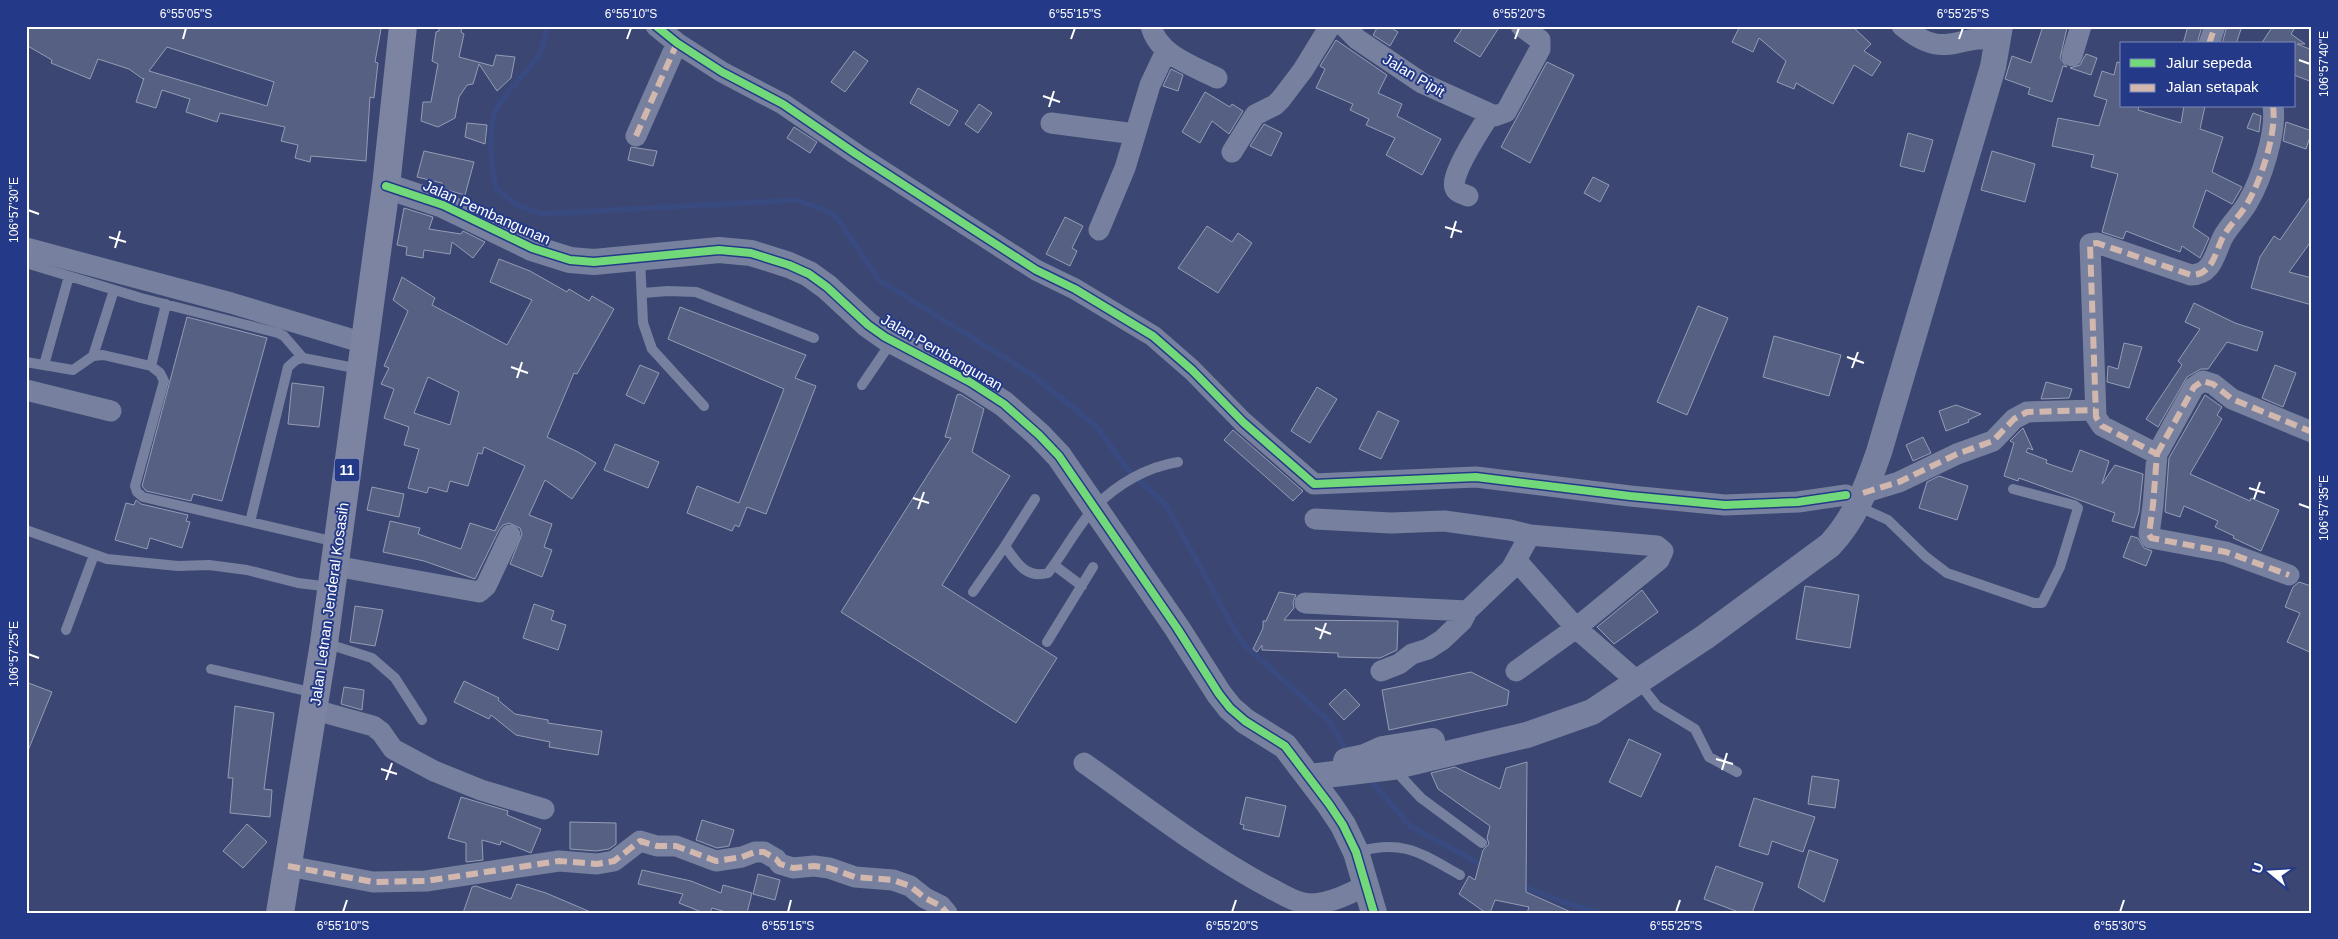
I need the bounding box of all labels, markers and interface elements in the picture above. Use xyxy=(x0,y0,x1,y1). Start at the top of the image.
text: 6°55'05"S xyxy=(160,7,212,21)
text: 6°55'10"S xyxy=(605,7,657,21)
text: 6°55'15"S xyxy=(1049,7,1101,21)
text: 6°55'20"S xyxy=(1493,7,1545,21)
text: 6°55'25"S xyxy=(1937,7,1989,21)
text: 106°57'40"E xyxy=(2317,31,2331,97)
legend xyxy=(2120,42,2296,108)
street label: Jalan Pipit xyxy=(1380,50,1449,101)
text: Jalur sepeda xyxy=(2166,54,2253,71)
text: Jalan setapak xyxy=(2166,78,2259,95)
street label: Jalan Pembangunan xyxy=(421,176,553,248)
text: 106°57'30"E xyxy=(7,177,21,243)
street label: Jalan Pembangunan xyxy=(878,310,1006,394)
road number: 11 xyxy=(334,458,360,482)
text: 106°57'35"E xyxy=(2317,475,2331,541)
street label: Jalan Letnan Jenderal Kosasih xyxy=(306,501,352,707)
text: 106°57'25"E xyxy=(7,621,21,687)
north arrow xyxy=(2246,846,2296,896)
text: U xyxy=(2248,861,2267,875)
text: 6°55'10"S xyxy=(317,919,369,933)
text: 6°55'15"S xyxy=(762,919,814,933)
text: 6°55'20"S xyxy=(1206,919,1258,933)
text: 6°55'25"S xyxy=(1650,919,1702,933)
text: 6°55'30"S xyxy=(2094,919,2146,933)

